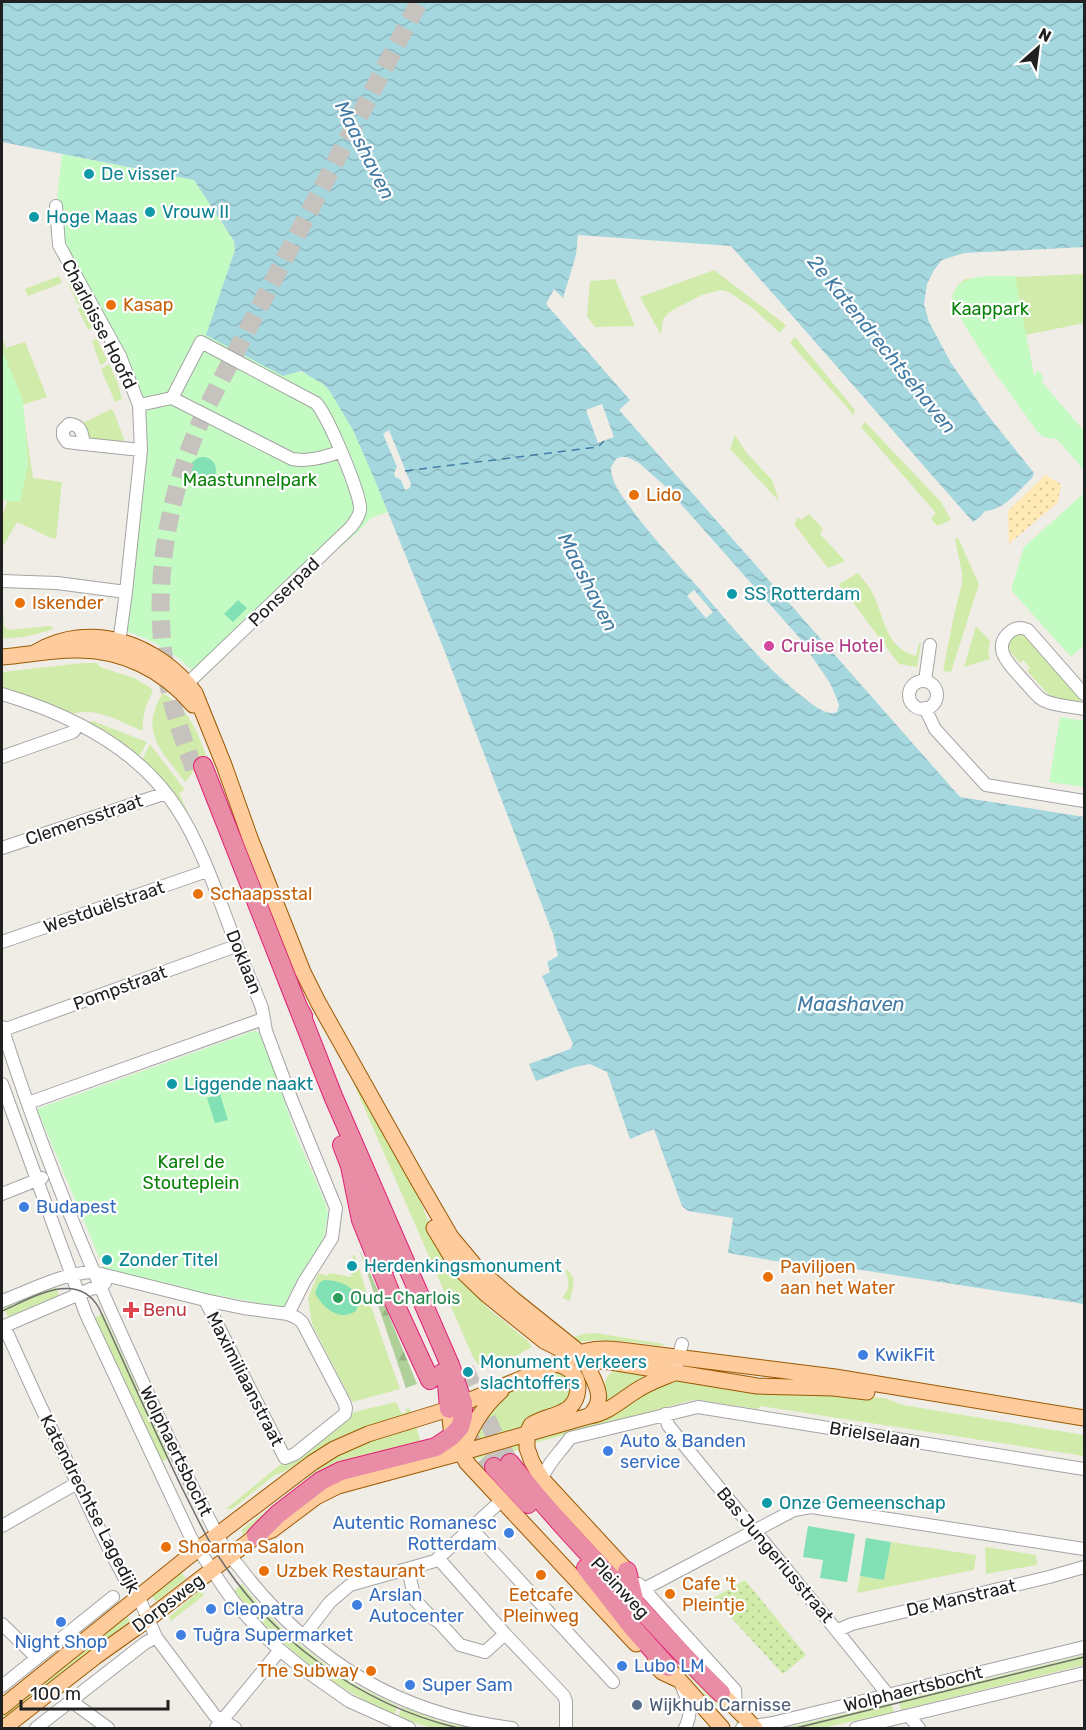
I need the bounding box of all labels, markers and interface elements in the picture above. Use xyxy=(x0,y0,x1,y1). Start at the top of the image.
north arrow xyxy=(1008,18,1068,78)
text: N xyxy=(1035,24,1054,46)
water label: Maashaven xyxy=(330,97,400,203)
place label: De visser xyxy=(101,163,177,185)
marker: De visser xyxy=(82,167,96,181)
place label: Vrouw II xyxy=(162,201,229,223)
marker: Vrouw II xyxy=(143,205,157,219)
place label: Hoge Maas xyxy=(46,206,138,228)
marker: Hoge Maas xyxy=(27,210,41,224)
water label: 2e Katendrechtsehaven xyxy=(803,250,961,438)
street label: Charloisse Hoofd xyxy=(57,256,141,392)
place label: Kasap xyxy=(123,294,173,316)
marker: Kasap xyxy=(104,298,118,312)
park label: Kaappark xyxy=(951,298,1030,320)
park label: Maastunnelpark xyxy=(183,469,318,491)
place label: Lido xyxy=(646,484,682,506)
marker: Lido xyxy=(627,488,641,502)
water label: Maashaven xyxy=(553,529,623,635)
street label: Ponserpad xyxy=(244,553,324,631)
place label: SS Rotterdam xyxy=(744,583,860,605)
marker: SS Rotterdam xyxy=(725,587,739,601)
place label: Iskender xyxy=(32,592,104,614)
marker: Iskender xyxy=(13,596,27,610)
place label: Cruise Hotel xyxy=(781,635,883,657)
marker: Cruise Hotel xyxy=(762,639,776,653)
street label: Clemensstraat xyxy=(23,790,145,850)
street label: Westduëlstraat xyxy=(41,876,167,938)
place label: Schaapsstal xyxy=(210,883,312,905)
marker: Schaapsstal xyxy=(191,887,205,901)
street label: Doklaan xyxy=(221,927,267,997)
street label: Pompstraat xyxy=(70,961,170,1015)
water label: Maashaven xyxy=(797,992,905,1016)
place label: Liggende naakt xyxy=(184,1073,313,1095)
marker: Liggende naakt xyxy=(165,1077,179,1091)
park label: Karel de Stouteplein xyxy=(143,1151,239,1194)
place label: Budapest xyxy=(36,1196,117,1218)
marker: Budapest xyxy=(17,1200,31,1214)
place label: Zonder Titel xyxy=(119,1249,218,1271)
marker: Zonder Titel xyxy=(100,1253,114,1267)
place label: Herdenkingsmonument xyxy=(364,1255,562,1277)
place label: Paviljoen aan het Water xyxy=(780,1256,895,1299)
marker: Herdenkingsmonument xyxy=(345,1259,359,1273)
marker: Paviljoen aan het Water xyxy=(761,1270,775,1284)
place label: Oud-Charlois xyxy=(350,1287,460,1309)
marker: Oud-Charlois xyxy=(331,1291,345,1305)
place label: Benu xyxy=(143,1299,187,1321)
marker: Benu xyxy=(124,1303,138,1317)
street label: Maximiliaanstraat xyxy=(202,1308,288,1450)
place label: KwikFit xyxy=(875,1344,935,1366)
marker: KwikFit xyxy=(856,1348,870,1362)
place label: Monument Verkeers slachtoffers xyxy=(480,1351,647,1394)
marker: Monument Verkeers slachtoffers xyxy=(461,1365,475,1379)
street label: Wolphaertsbocht xyxy=(135,1382,217,1520)
street label: Katendrechtse Lagedijk xyxy=(35,1411,145,1598)
street label: Brielselaan xyxy=(828,1417,922,1453)
place label: Auto & Banden service xyxy=(620,1430,746,1473)
marker: Auto & Banden service xyxy=(601,1444,615,1458)
street label: Bas Jungeriusstraat xyxy=(712,1483,838,1627)
place label: Onze Gemeenschap xyxy=(779,1492,946,1514)
marker: Onze Gemeenschap xyxy=(760,1496,774,1510)
place label: Autentic Romanesc Rotterdam xyxy=(333,1512,497,1555)
marker: Autentic Romanesc Rotterdam xyxy=(502,1526,516,1540)
place label: Shoarma Salon xyxy=(178,1536,304,1558)
marker: Shoarma Salon xyxy=(159,1540,173,1554)
street label: Pleinweg xyxy=(586,1553,654,1623)
place label: Uzbek Restaurant xyxy=(276,1560,425,1582)
marker: Uzbek Restaurant xyxy=(257,1564,271,1578)
marker: Eetcafe Pleinweg xyxy=(534,1568,548,1582)
street label: Dorpsweg xyxy=(128,1569,208,1637)
place label: Cafe 't Pleintje xyxy=(682,1573,745,1616)
street label: De Manstraat xyxy=(904,1575,1018,1621)
place label: Arslan Autocenter xyxy=(369,1584,464,1627)
place label: Eetcafe Pleinweg xyxy=(503,1584,579,1627)
marker: Cafe 't Pleintje xyxy=(663,1587,677,1601)
place label: Cleopatra xyxy=(223,1598,304,1620)
marker: Arslan Autocenter xyxy=(350,1598,364,1612)
marker: Cleopatra xyxy=(204,1602,218,1616)
marker: Night Shop xyxy=(54,1615,68,1629)
place label: Tuğra Supermarket xyxy=(193,1624,353,1646)
marker: Tuğra Supermarket xyxy=(174,1628,188,1642)
place label: Night Shop xyxy=(14,1631,108,1653)
place label: Lubo LM xyxy=(634,1655,705,1677)
marker: Lubo LM xyxy=(615,1659,629,1673)
place label: The Subway xyxy=(257,1660,359,1682)
street label: Wolphaertsbocht xyxy=(841,1661,985,1717)
marker: The Subway xyxy=(364,1664,378,1678)
scale bar xyxy=(21,1673,168,1711)
place label: Super Sam xyxy=(422,1674,513,1696)
marker: Super Sam xyxy=(403,1678,417,1692)
text: 100 m xyxy=(30,1683,81,1705)
place label: Wijkhub Carnisse xyxy=(649,1694,791,1716)
marker: Wijkhub Carnisse xyxy=(630,1698,644,1712)

